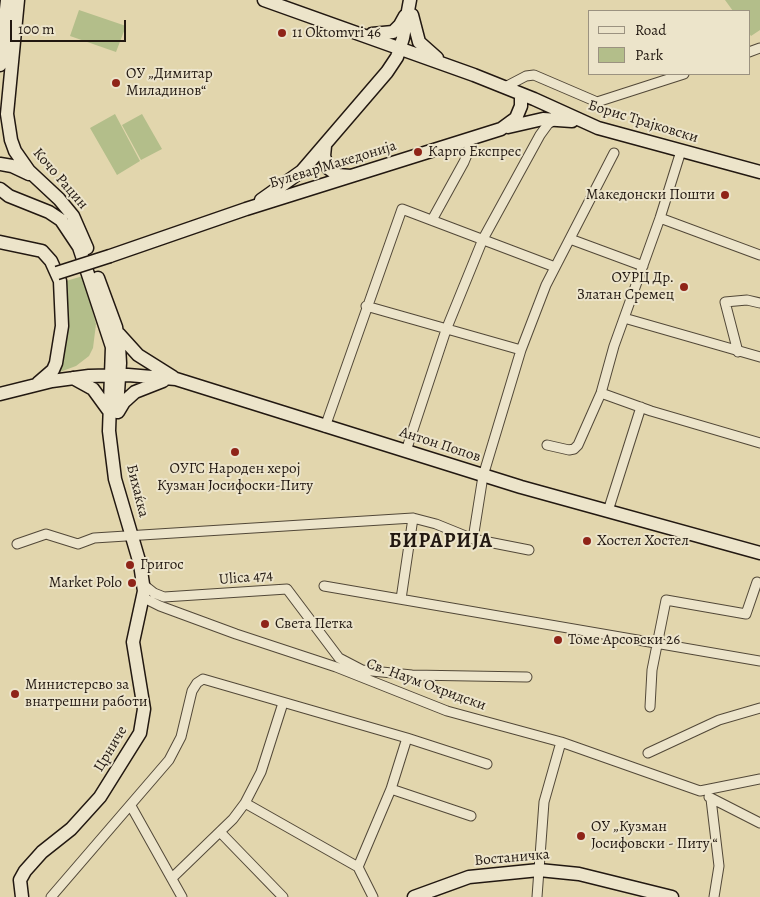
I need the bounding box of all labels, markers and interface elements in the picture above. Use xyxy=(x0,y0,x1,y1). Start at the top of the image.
scale bar xyxy=(12,10,129,42)
legend xyxy=(588,10,750,75)
text: 100 m xyxy=(18,19,55,39)
text: Road xyxy=(635,20,666,40)
place label: 11 Oktomvri 46 xyxy=(292,24,381,42)
marker: 11 Oktomvri 46 xyxy=(276,27,288,39)
text: Park xyxy=(635,45,663,65)
place label: ОУ „Димитар Миладинов“ xyxy=(126,65,213,100)
marker: ОУ „Димитар Миладинов“ xyxy=(110,77,122,89)
street label: Борис Трајковски xyxy=(586,97,700,147)
street label: Булевар Македонија xyxy=(267,137,399,193)
place label: Карго Експрес xyxy=(428,143,521,161)
street label: Кочо Рацин xyxy=(29,145,91,213)
marker: Карго Експрес xyxy=(412,146,424,158)
place label: Македонски Пошти xyxy=(586,186,715,204)
marker: Македонски Пошти xyxy=(719,189,731,201)
place label: ОУРЦ Др. Златан Сремец xyxy=(577,269,674,304)
marker: ОУРЦ Др. Златан Сремец xyxy=(678,281,690,293)
street label: Антон Попов xyxy=(397,423,483,467)
marker: ОУГС Народен херој Кузман Јосифоски-Питу xyxy=(229,446,241,458)
place label: ОУГС Народен херој Кузман Јосифоски-Питу xyxy=(157,460,313,495)
street label: Бихаќка xyxy=(122,463,152,519)
district label: БИРАРИЈА xyxy=(388,530,494,554)
place label: Хостел Хостел xyxy=(597,532,689,550)
marker: Хостел Хостел xyxy=(581,535,593,547)
place label: Григос xyxy=(140,556,184,574)
marker: Григос xyxy=(124,559,136,571)
street label: Ulica 474 xyxy=(218,567,274,589)
place label: Market Polo xyxy=(49,574,122,592)
marker: Market Polo xyxy=(126,577,138,589)
place label: Света Петка xyxy=(275,615,353,633)
marker: Света Петка xyxy=(259,618,271,630)
place label: Томе Арсовски 26 xyxy=(568,631,680,649)
marker: Томе Арсовски 26 xyxy=(552,634,564,646)
street label: Св. Наум Охридски xyxy=(364,655,488,715)
place label: Министерсво за внатрешни работи xyxy=(25,676,148,711)
marker: Министерсво за внатрешни работи xyxy=(9,688,21,700)
street label: Црниче xyxy=(90,723,132,775)
place label: ОУ „Кузман Јосифовски - Питу “ xyxy=(591,818,717,853)
marker: ОУ „Кузман Јосифовски - Питу “ xyxy=(575,830,587,842)
street label: Востаничка xyxy=(474,846,550,870)

